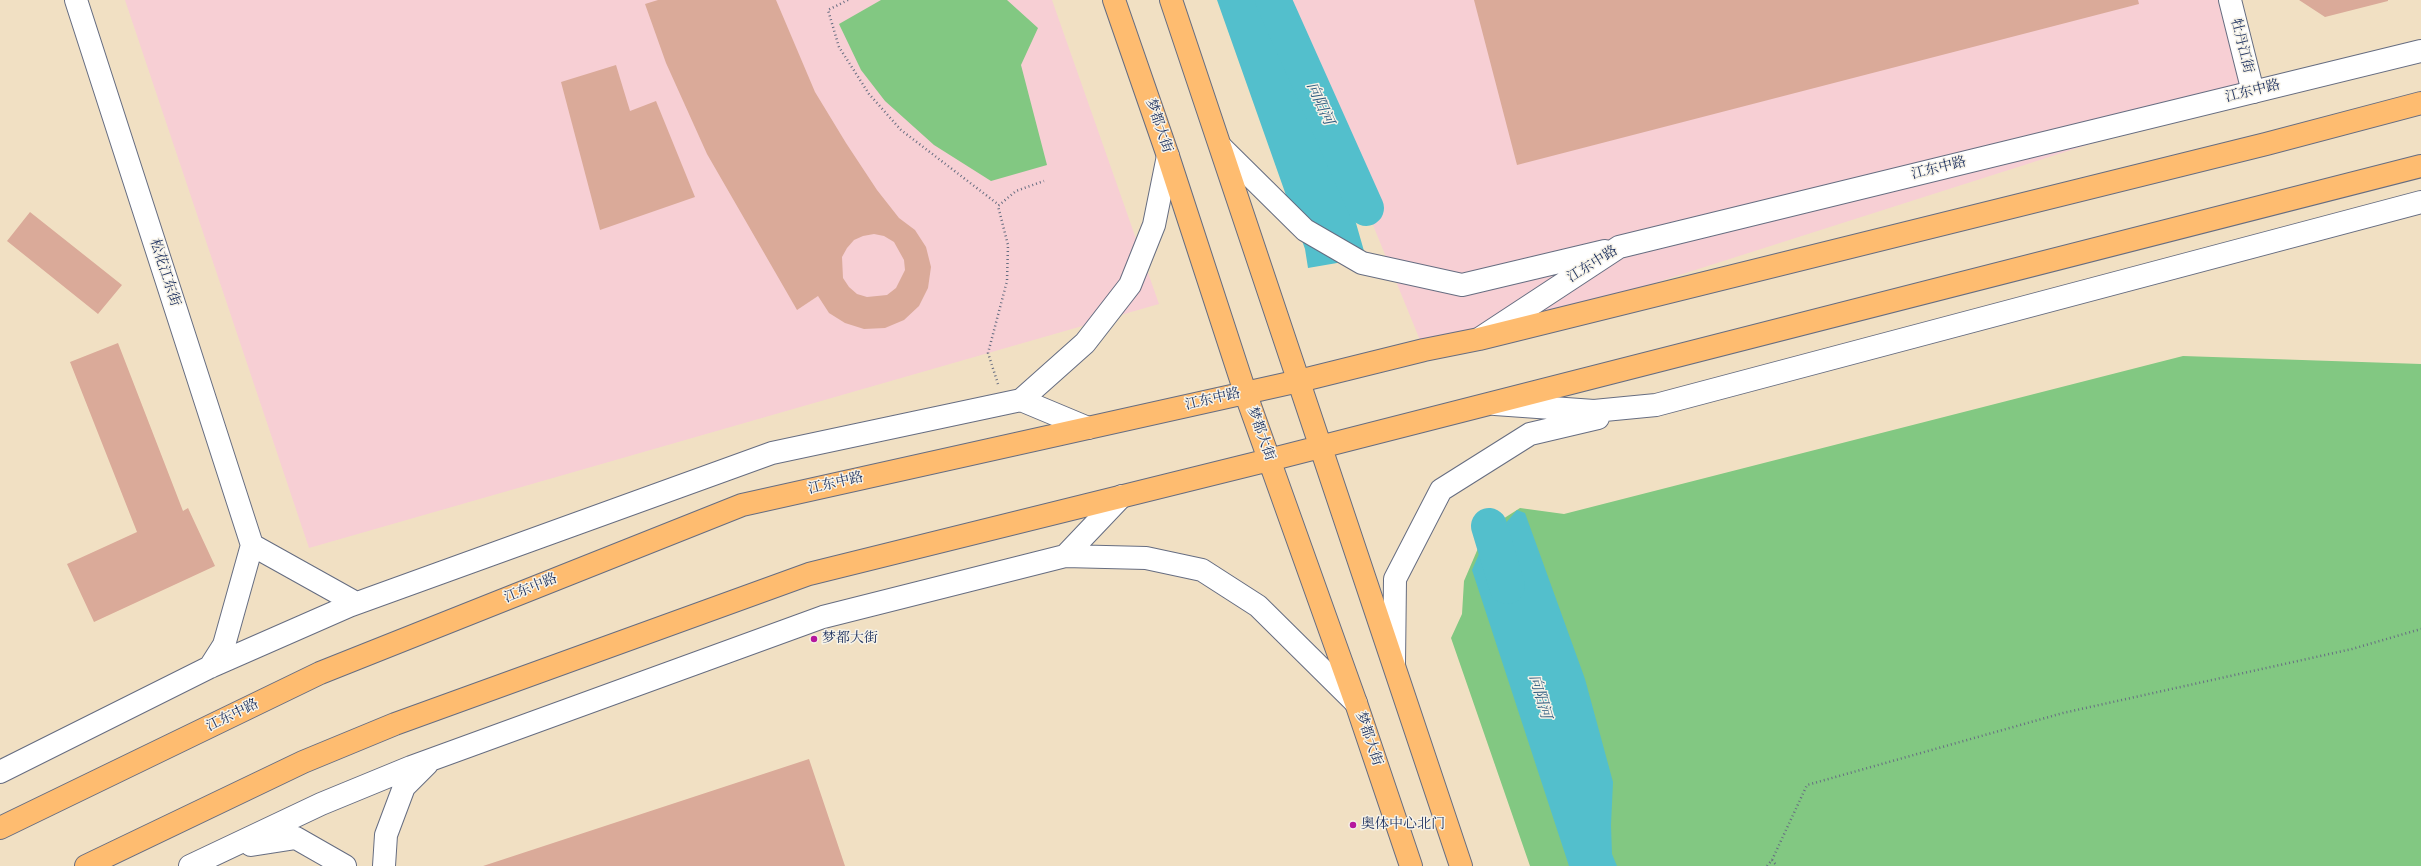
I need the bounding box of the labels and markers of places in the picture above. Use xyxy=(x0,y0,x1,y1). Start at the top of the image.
place label: 梦都大街 xyxy=(822,631,878,647)
marker: 梦都大街 xyxy=(809,634,819,644)
place label: 奥体中心北门 xyxy=(1361,817,1445,833)
marker: 奥体中心北门 xyxy=(1348,820,1358,830)

